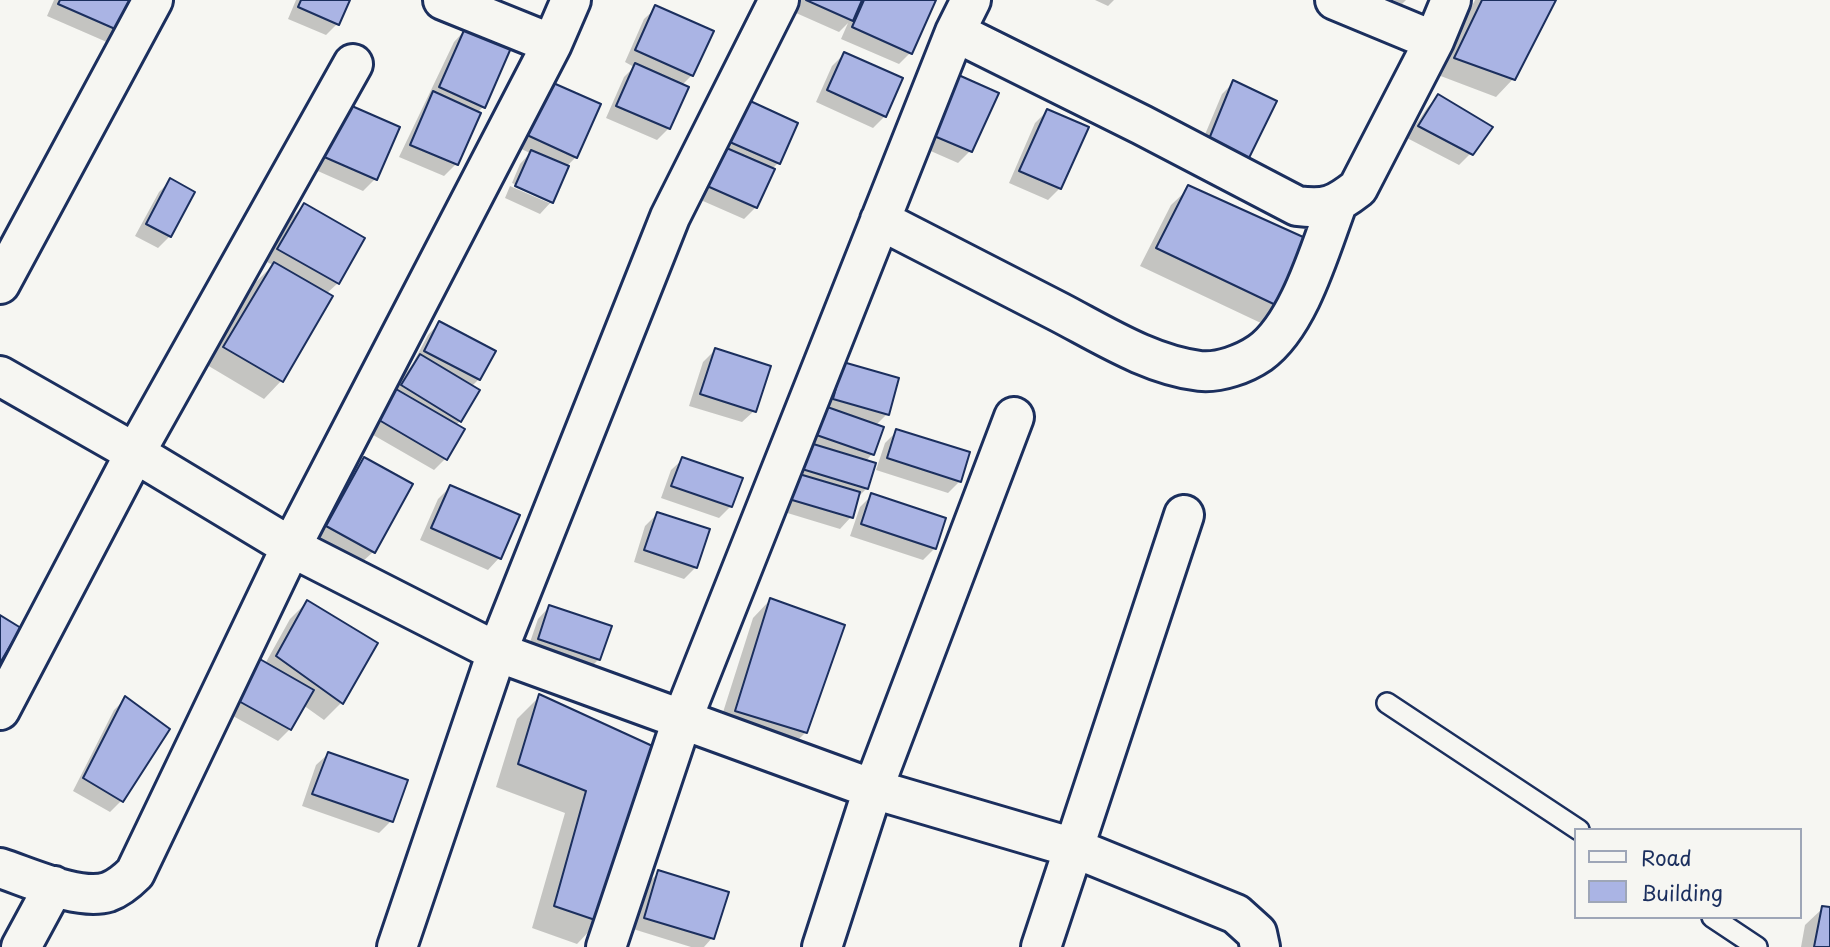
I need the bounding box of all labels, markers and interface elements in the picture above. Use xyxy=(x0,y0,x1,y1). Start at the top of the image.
legend xyxy=(1574,828,1802,919)
text: Road xyxy=(1641,841,1692,873)
text: Building xyxy=(1641,876,1723,908)

